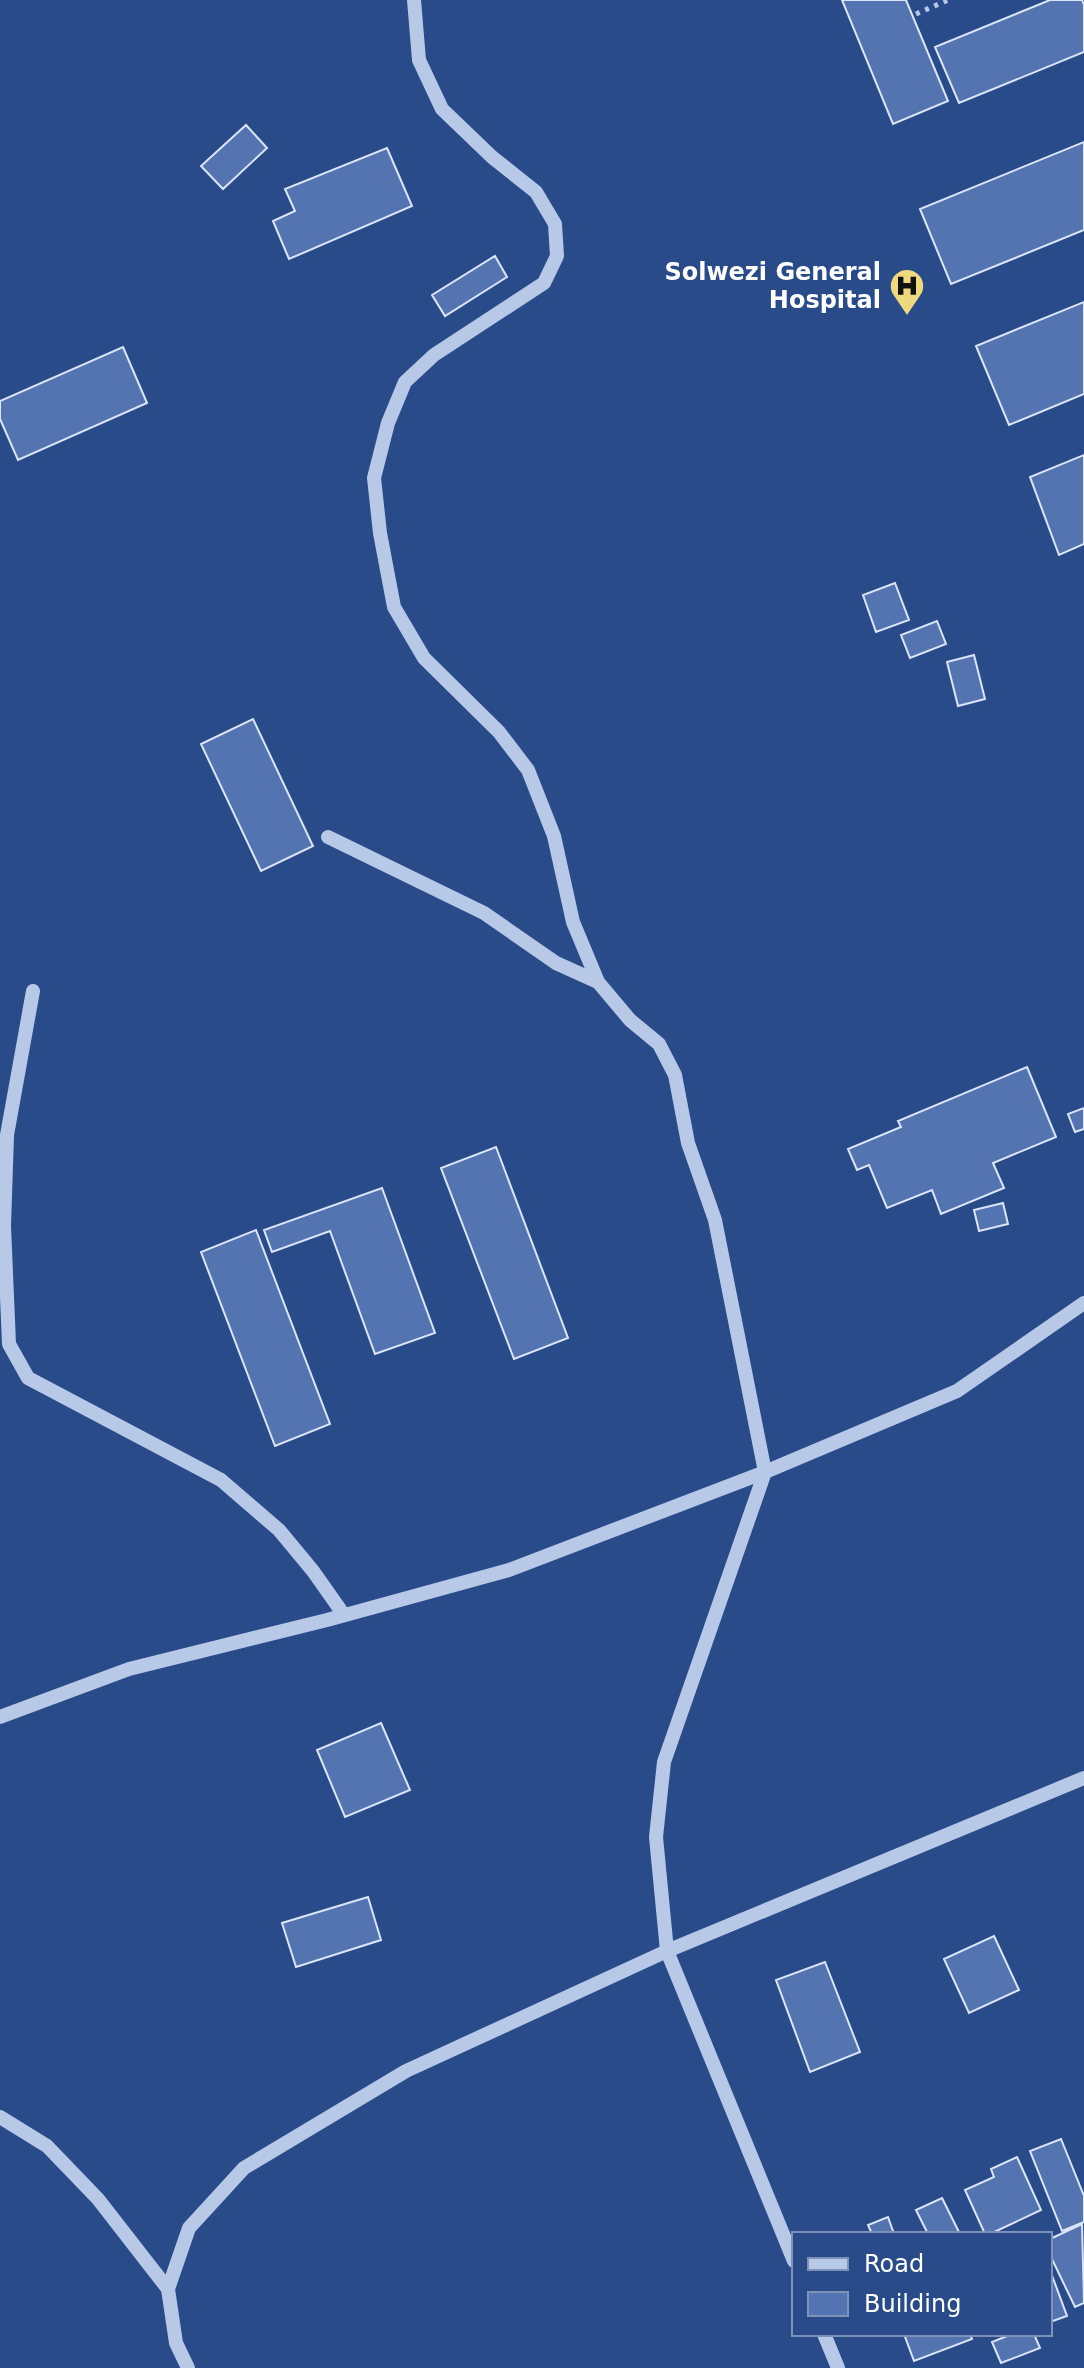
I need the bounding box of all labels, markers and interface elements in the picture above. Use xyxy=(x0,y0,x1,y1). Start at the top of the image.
place label: Solwezi General Hospital xyxy=(664,258,881,314)
hospital icon: Solwezi General Hospital xyxy=(888,267,926,317)
legend xyxy=(792,2232,1052,2336)
text: Road xyxy=(864,2250,924,2278)
text: Building xyxy=(864,2290,961,2318)

